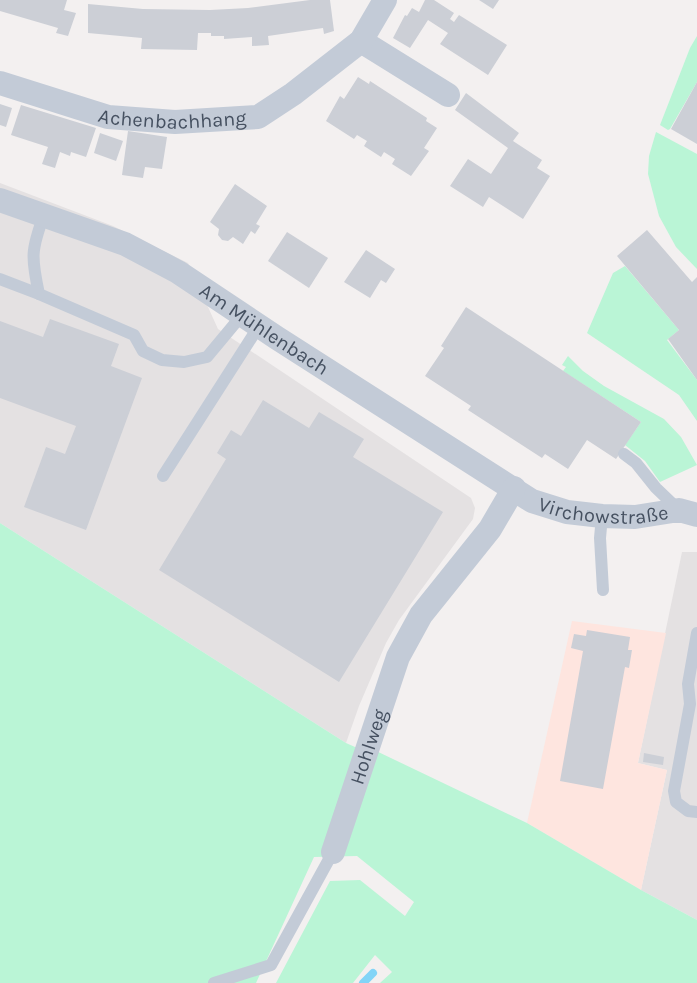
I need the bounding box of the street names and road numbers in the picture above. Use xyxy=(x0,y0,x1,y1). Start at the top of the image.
street label: Achenbachhang xyxy=(96,103,247,134)
street label: Am Mühlenbach xyxy=(196,278,333,380)
street label: Virchowstraße xyxy=(536,492,670,529)
street label: Hohlweg xyxy=(345,706,391,787)

